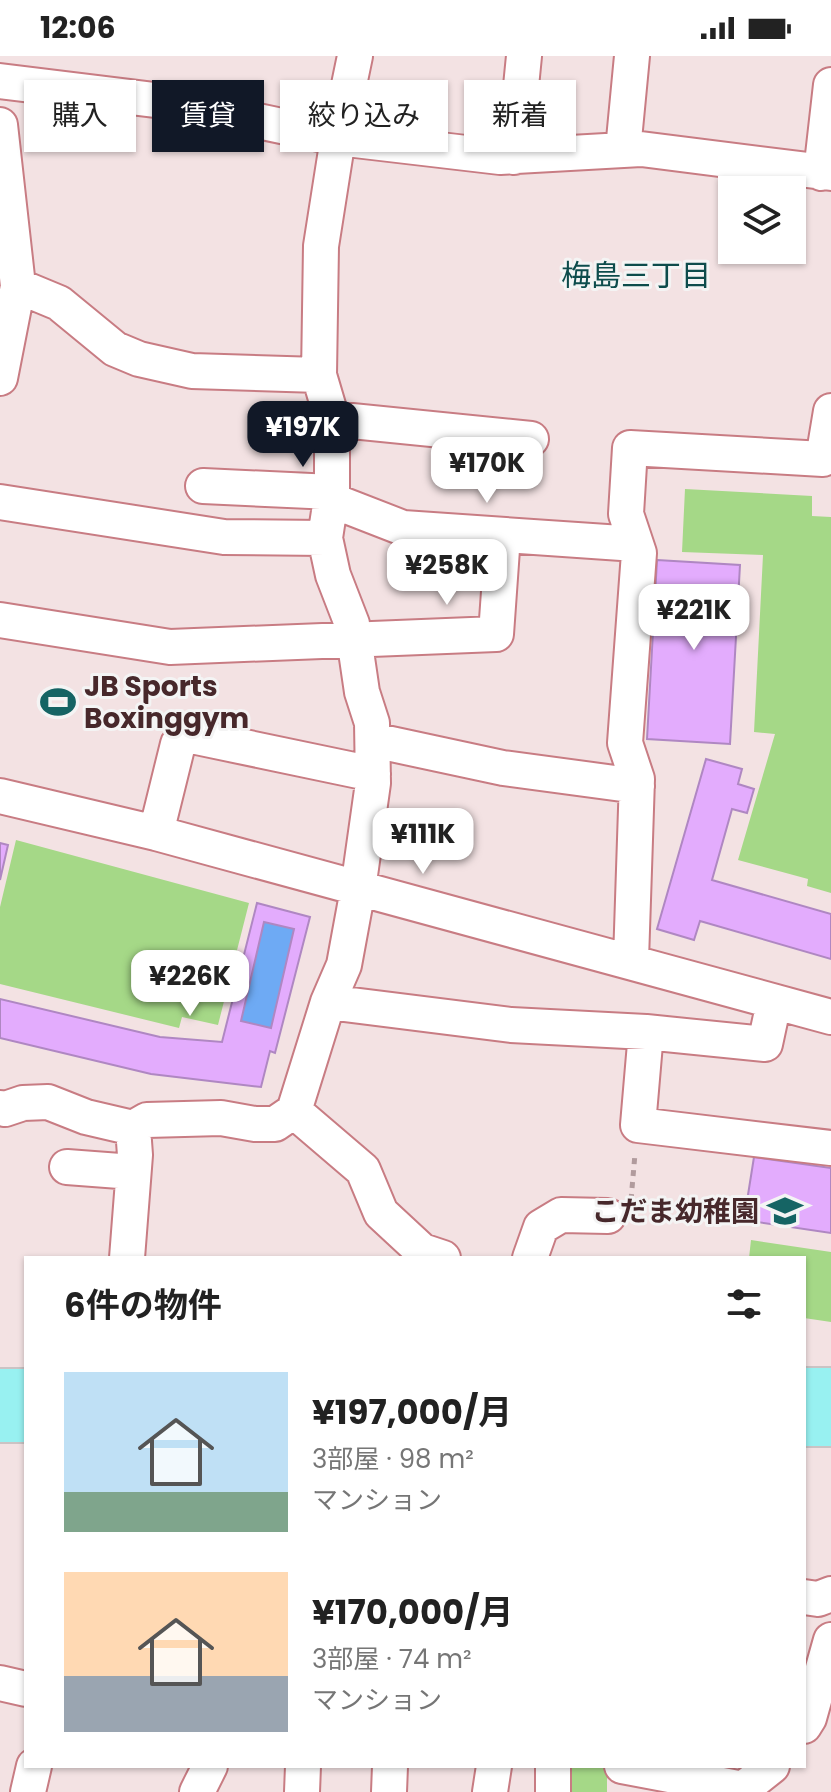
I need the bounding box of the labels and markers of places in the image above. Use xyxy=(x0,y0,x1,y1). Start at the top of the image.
pin: ¥197K xyxy=(247,401,359,469)
pin: ¥170K xyxy=(431,437,543,505)
pin: ¥258K xyxy=(391,539,503,607)
pin: ¥221K xyxy=(638,584,750,652)
place label: JB Sports Boxinggym xyxy=(84,667,249,738)
sports icon: JB Sports Boxinggym xyxy=(39,683,77,721)
pin: ¥111K xyxy=(367,808,479,876)
pin: ¥226K xyxy=(134,950,246,1018)
place label: こだま幼稚園 xyxy=(592,1192,759,1231)
school or university icon: こだま幼稚園 xyxy=(766,1192,804,1230)

